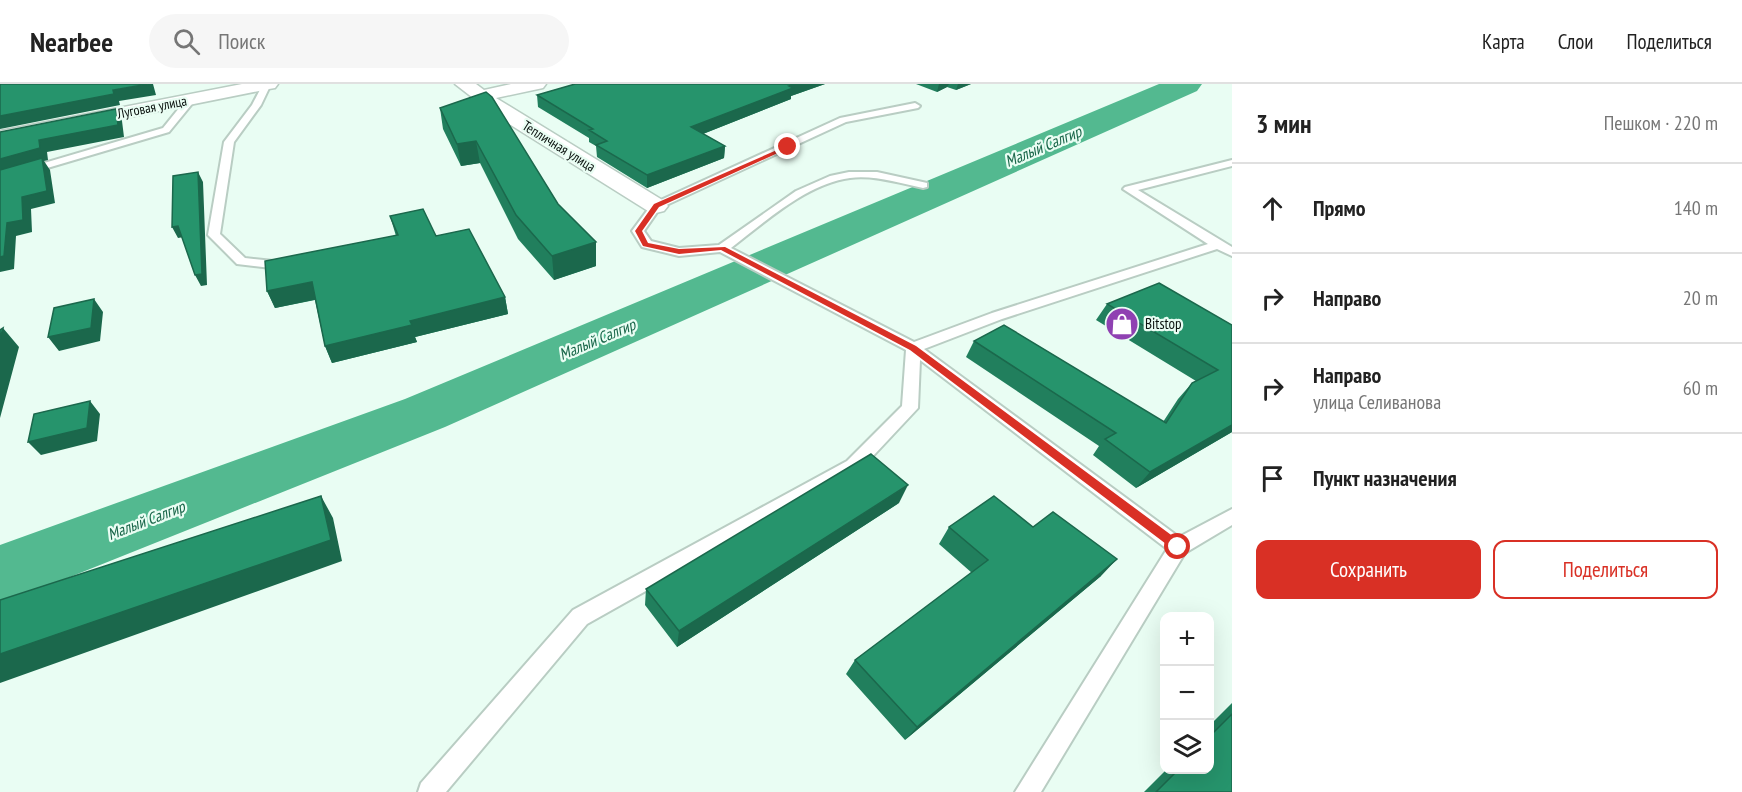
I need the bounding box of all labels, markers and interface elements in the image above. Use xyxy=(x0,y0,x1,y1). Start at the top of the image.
search box xyxy=(149,14,569,68)
text: Nearbee xyxy=(30,23,113,60)
icon: search xyxy=(170,25,203,58)
text: Поиск xyxy=(218,27,265,55)
text: Карта xyxy=(1482,28,1525,55)
text: Слои xyxy=(1558,28,1593,55)
text: Поделиться xyxy=(1626,28,1712,55)
street label: Луговая улица xyxy=(115,91,188,123)
text: 3 мин xyxy=(1256,107,1311,140)
text: Пешком · 220 m xyxy=(1604,110,1718,136)
street label: Тепличная улица xyxy=(519,116,599,176)
water label: Малый Салгир xyxy=(1002,121,1085,171)
route end xyxy=(774,133,800,159)
icon: ahead xyxy=(1256,192,1289,225)
text: Прямо xyxy=(1313,194,1366,222)
text: 140 m xyxy=(1674,195,1718,221)
icon: right xyxy=(1256,282,1289,315)
text: Направо xyxy=(1313,284,1381,312)
text: 20 m xyxy=(1683,285,1718,311)
shop icon: Bitstop xyxy=(1104,306,1140,342)
water label: Малый Салгир xyxy=(556,314,639,364)
place label: Bitstop xyxy=(1145,314,1182,333)
text: Направо xyxy=(1313,361,1381,389)
icon: right xyxy=(1256,372,1289,405)
text: 60 m xyxy=(1683,375,1718,401)
text: улица Селиванова xyxy=(1313,389,1441,415)
icon: arrive xyxy=(1256,462,1289,495)
text: Пункт назначения xyxy=(1313,464,1457,492)
water label: Малый Салгир xyxy=(105,496,188,544)
route start xyxy=(1164,533,1190,559)
button: Сохранить xyxy=(1256,540,1481,599)
button: Поделиться xyxy=(1493,540,1718,599)
map controls xyxy=(1160,612,1214,774)
button: + xyxy=(1160,612,1214,666)
button: − xyxy=(1160,666,1214,720)
button: layers xyxy=(1160,720,1214,774)

